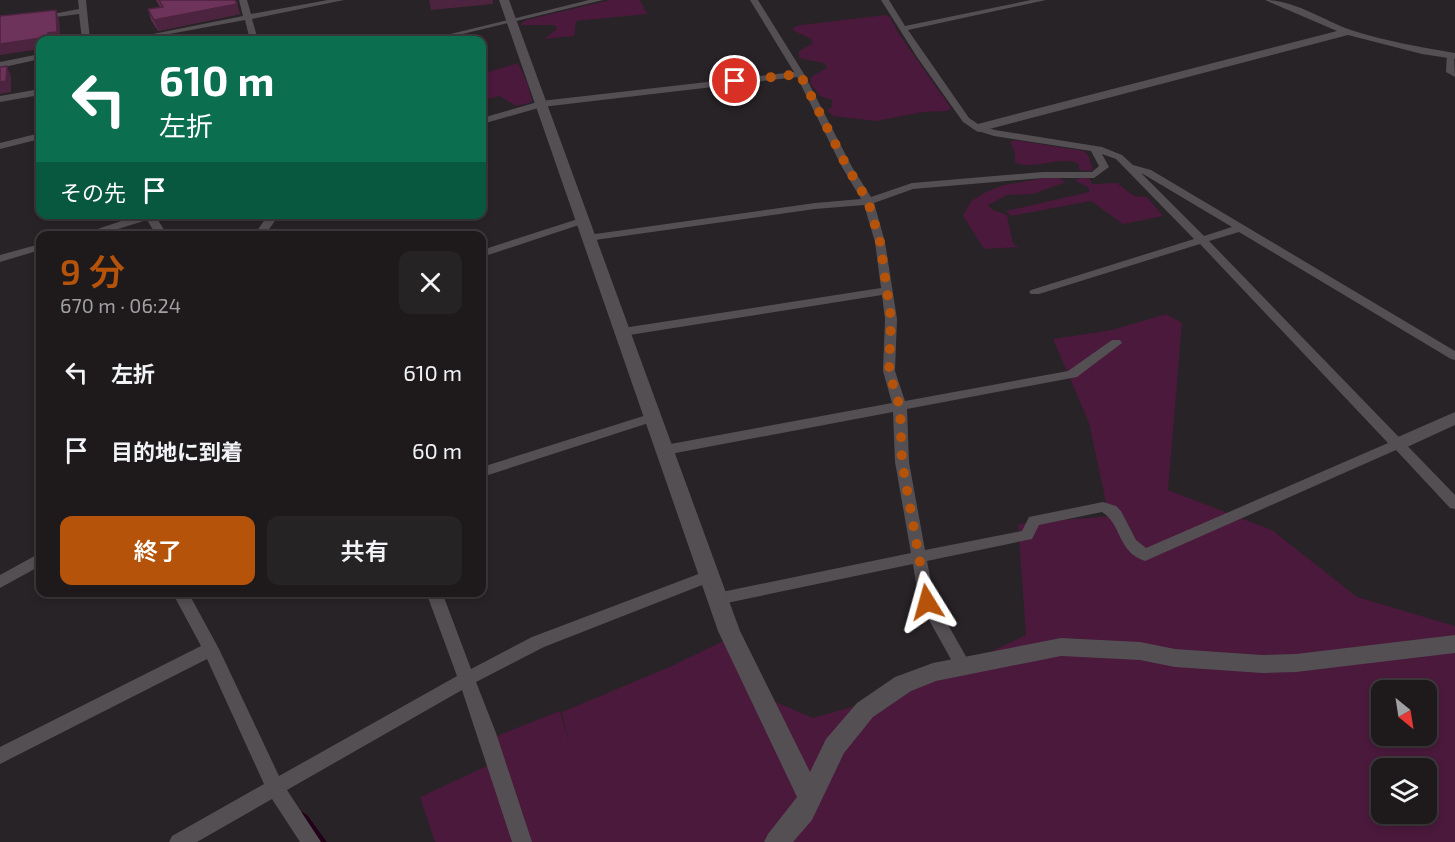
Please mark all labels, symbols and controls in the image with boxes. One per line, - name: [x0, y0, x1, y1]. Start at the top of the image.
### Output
- text: 610 m: [159, 54, 275, 104]
- pin: [709, 55, 760, 106]
- icon: left: [60, 60, 138, 138]
- icon: arrive: [718, 64, 751, 97]
- text: 左折: [159, 109, 213, 141]
- icon: arrive: [138, 174, 171, 207]
- text: その先: [60, 179, 126, 205]
- text: 9 分: [60, 249, 125, 292]
- button: close: [399, 251, 462, 314]
- text: 670 m · 06:24: [60, 293, 181, 317]
- icon: left: [60, 356, 93, 389]
- text: 610 m: [403, 359, 462, 385]
- text: 左折: [111, 360, 155, 386]
- icon: arrive: [60, 434, 93, 467]
- text: 60 m: [412, 437, 462, 463]
- text: 目的地に到着: [111, 438, 243, 464]
- button: 終了: [60, 516, 255, 585]
- button: 共有: [267, 516, 462, 585]
- position arrow: [895, 570, 959, 634]
- north arrow: [1371, 680, 1437, 746]
- map controls: [1371, 680, 1437, 824]
- button: layers: [1371, 758, 1437, 824]

